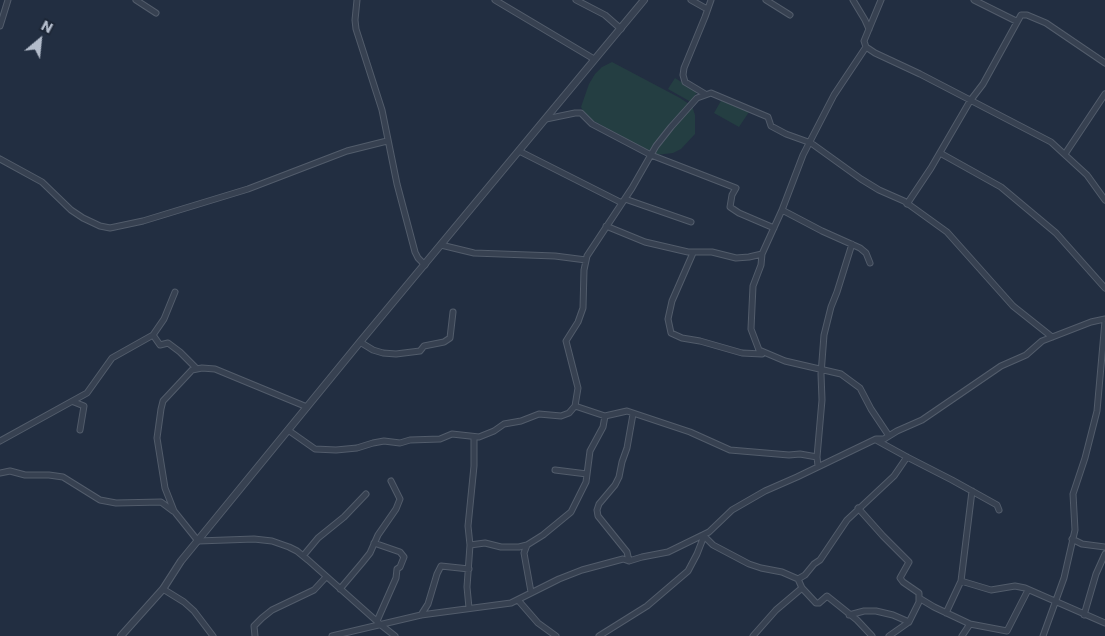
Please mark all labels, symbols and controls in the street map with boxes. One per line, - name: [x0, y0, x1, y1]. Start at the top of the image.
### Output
- north arrow: [15, 15, 65, 65]
- text: N: [38, 15, 56, 38]

